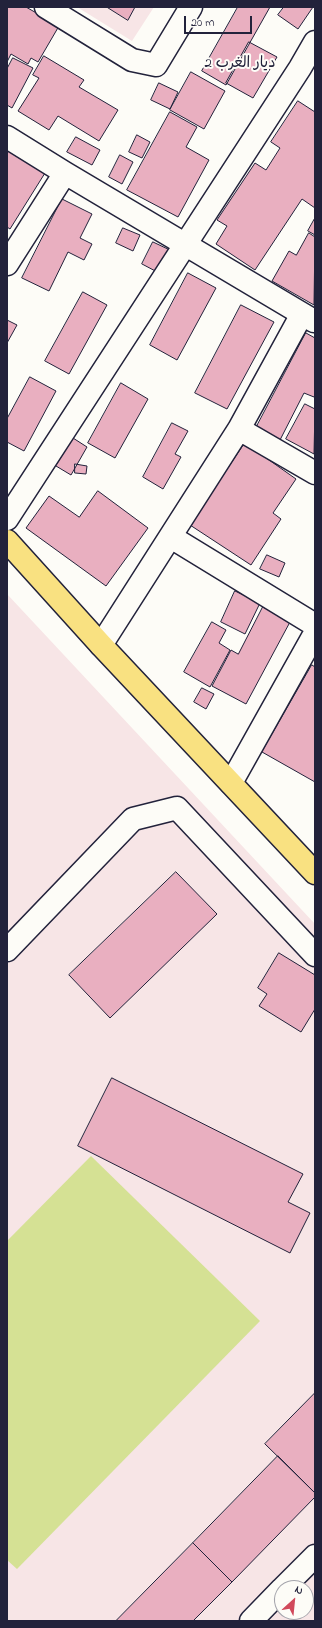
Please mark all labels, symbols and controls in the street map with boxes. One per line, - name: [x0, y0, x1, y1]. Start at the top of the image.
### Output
- scale bar: [186, 8, 254, 34]
- text: 20 m: [191, 14, 214, 32]
- district label: ديار الغرب 2: [205, 56, 275, 74]
- north arrow: [274, 1580, 314, 1620]
- text: N: [292, 1581, 306, 1599]

